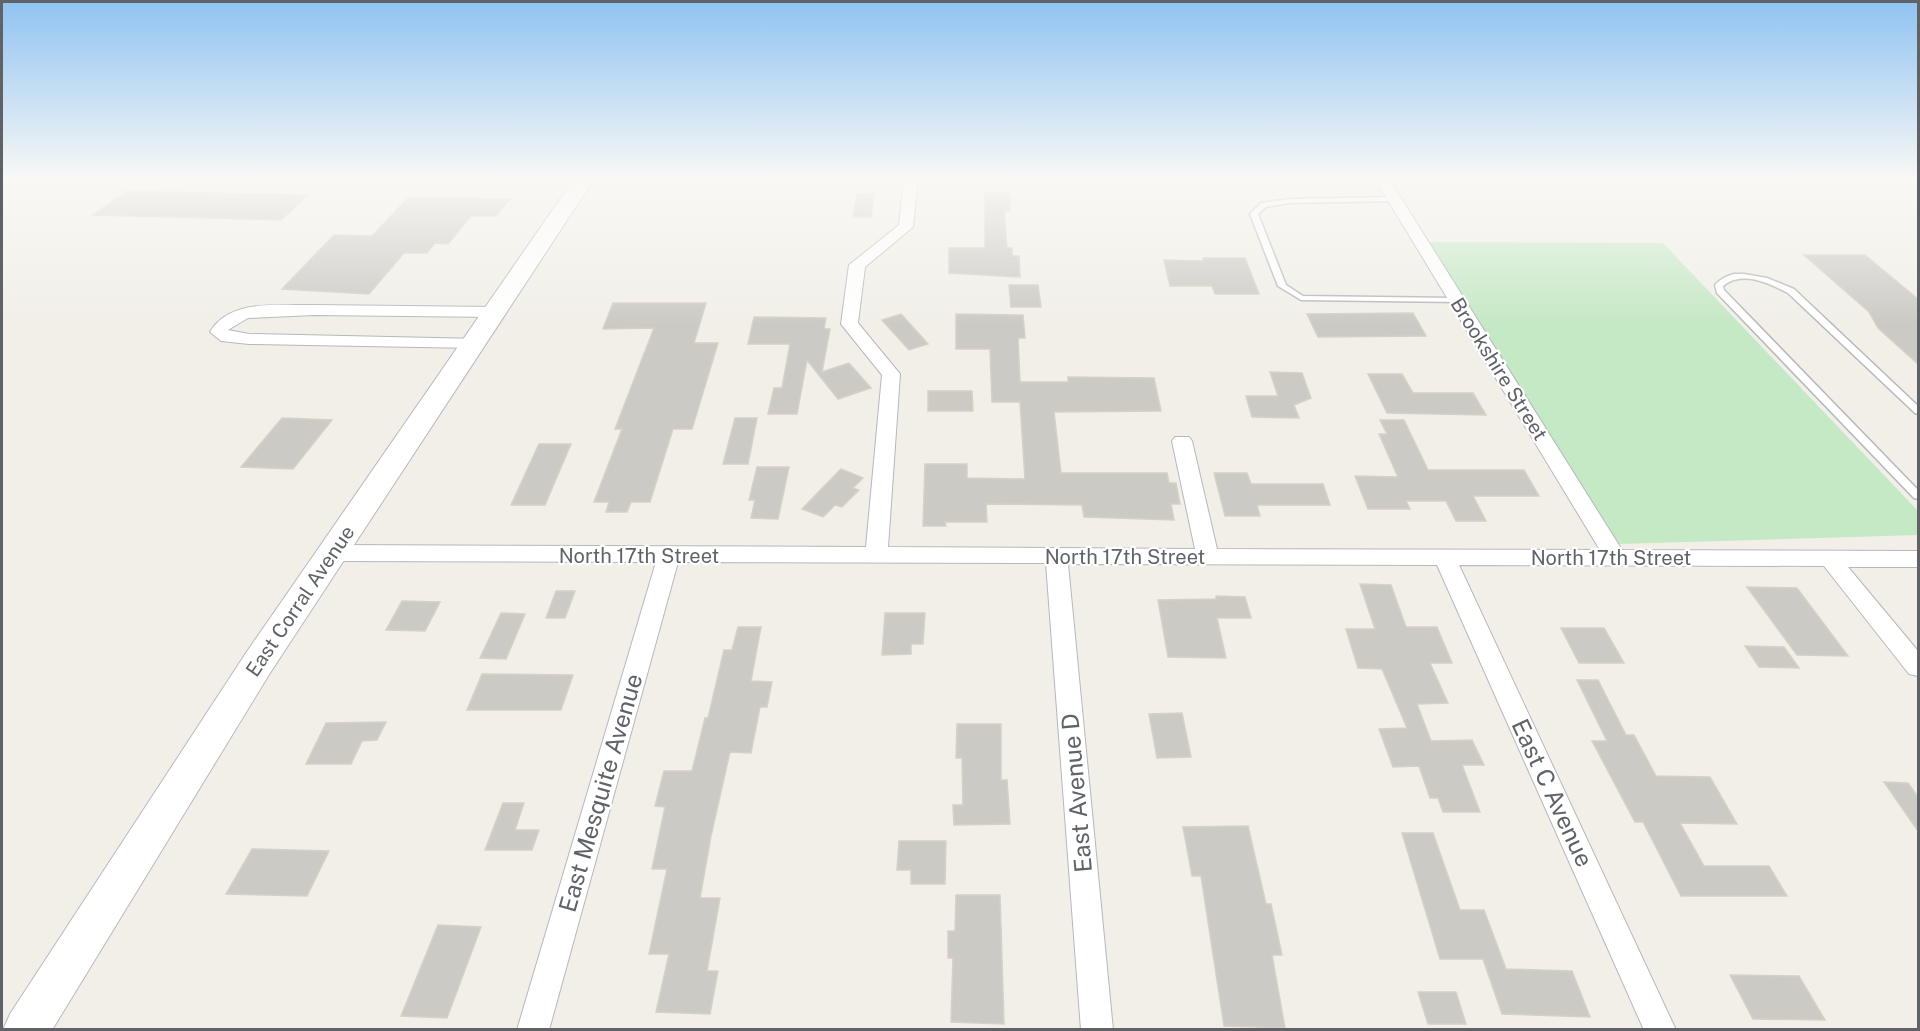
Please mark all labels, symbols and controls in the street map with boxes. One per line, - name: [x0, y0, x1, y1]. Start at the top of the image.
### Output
- street label: Brookshire Street: [1445, 293, 1553, 445]
- street label: East Corral Avenue: [241, 521, 359, 681]
- street label: North 17th Street: [559, 544, 719, 568]
- street label: North 17th Street: [1045, 545, 1205, 569]
- street label: North 17th Street: [1531, 546, 1691, 570]
- street label: East Mesquite Avenue: [553, 670, 647, 915]
- street label: East Avenue D: [1055, 712, 1097, 874]
- street label: East C Avenue: [1506, 714, 1599, 871]

